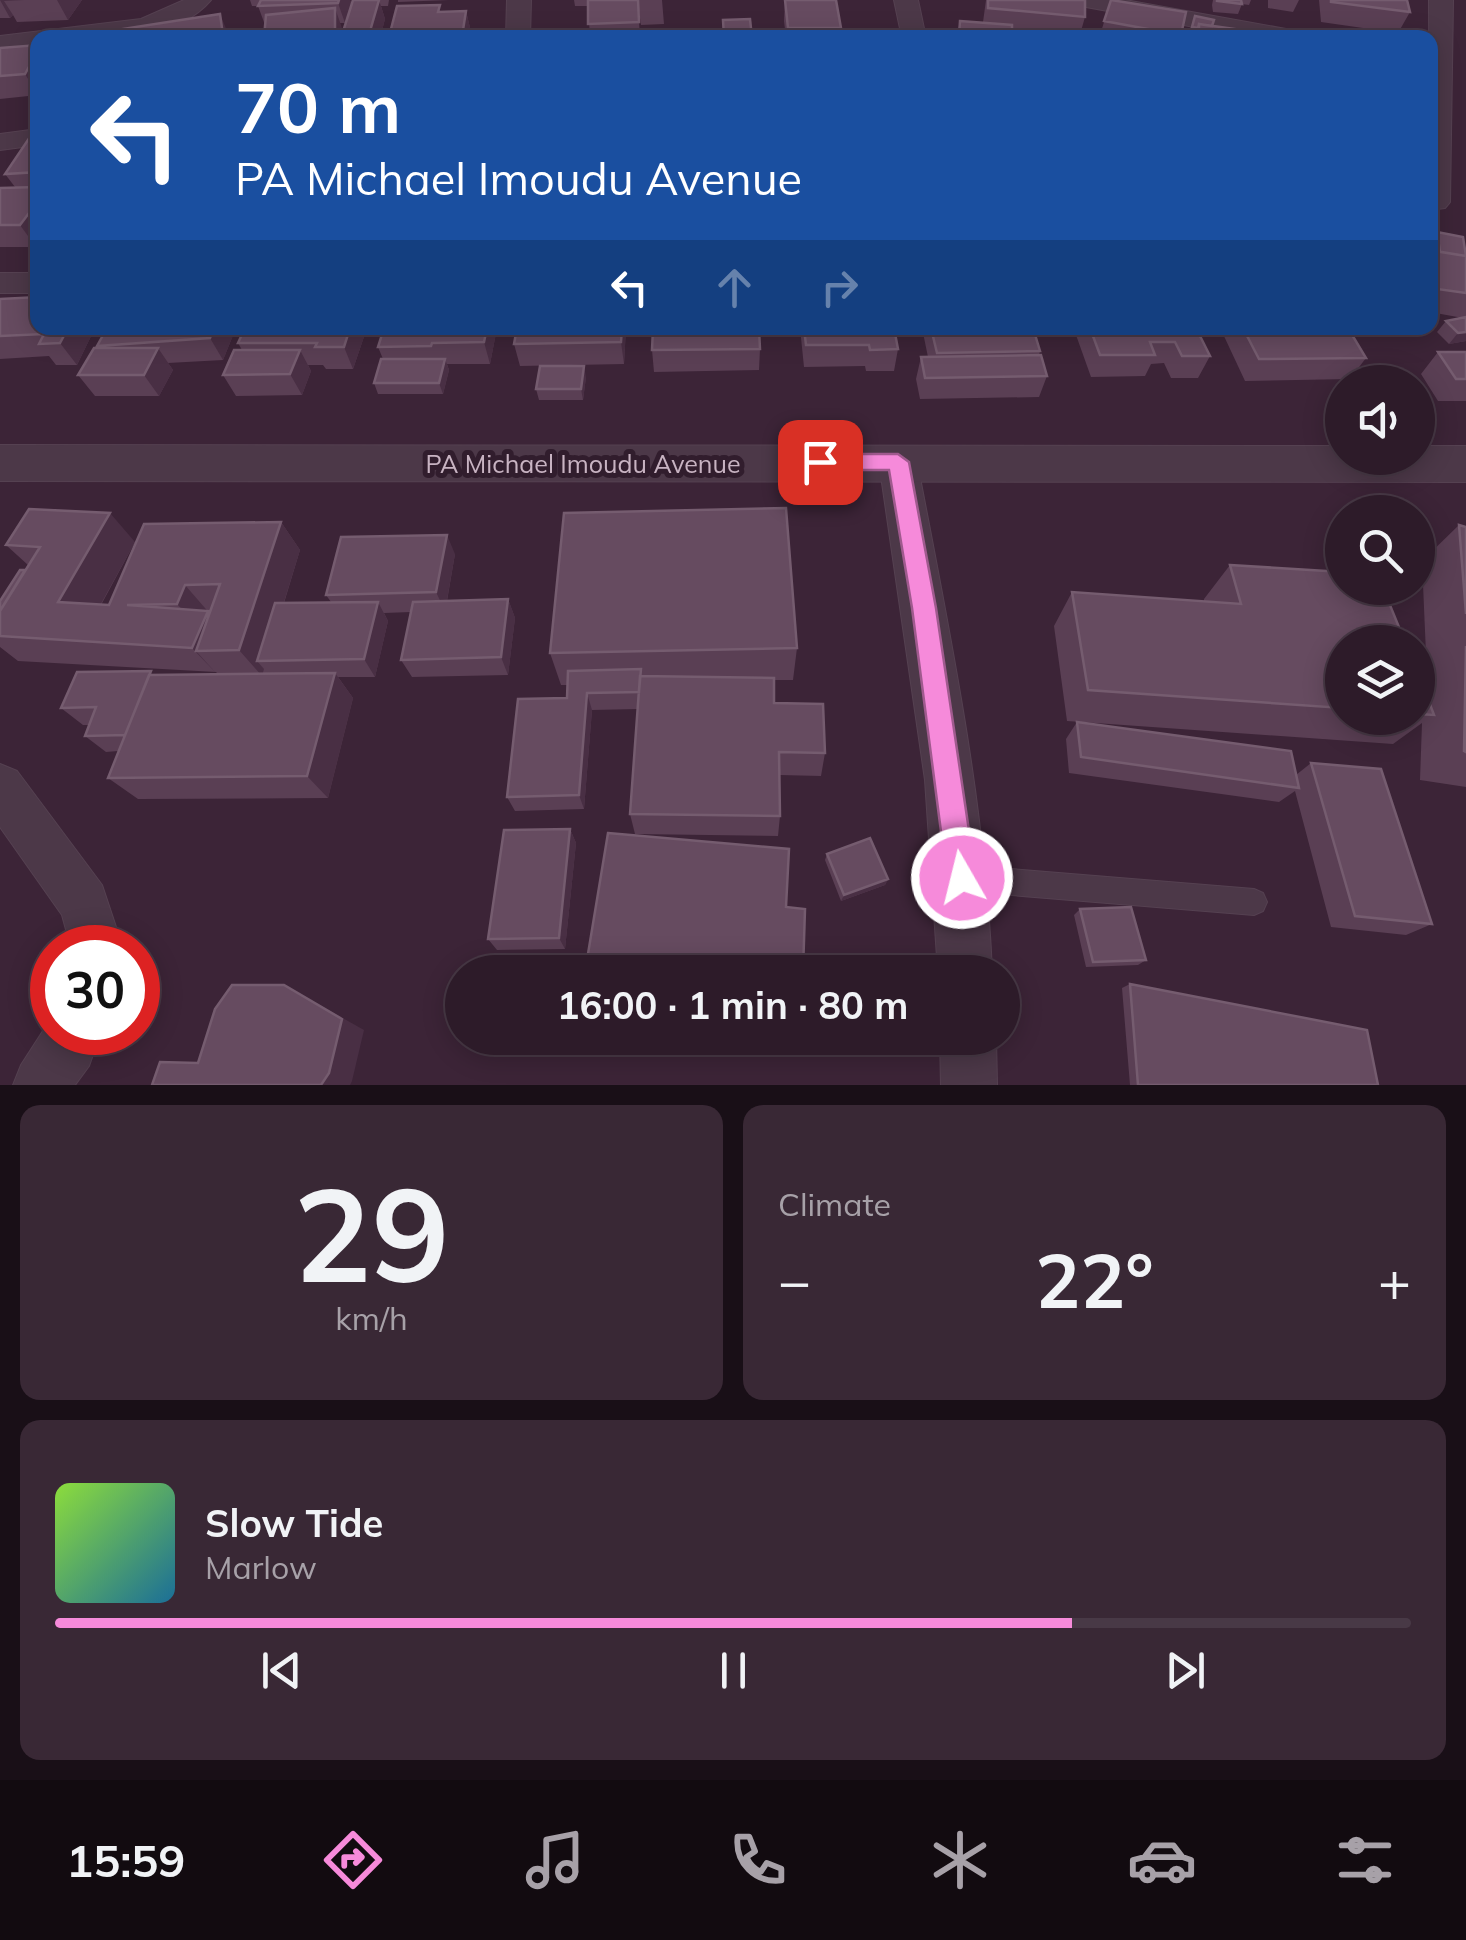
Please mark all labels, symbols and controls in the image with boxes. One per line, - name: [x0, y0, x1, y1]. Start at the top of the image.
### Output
- text: 70 m: [235, 63, 401, 151]
- icon: left: [70, 70, 200, 200]
- text: PA Michael Imoudu Avenue: [235, 150, 802, 206]
- icon: left: [602, 260, 657, 315]
- icon: ahead: [707, 260, 762, 315]
- icon: right: [812, 260, 867, 315]
- map controls: [1325, 365, 1435, 735]
- button: sound: [1325, 365, 1435, 475]
- pin: [778, 420, 863, 505]
- icon: arrive: [793, 435, 848, 490]
- street label: PA Michael Imoudu Avenue: [425, 448, 741, 479]
- button: search: [1325, 495, 1435, 605]
- button: layers: [1325, 625, 1435, 735]
- position arrow: [910, 826, 1014, 930]
- speed limit sign: 30: [30, 925, 160, 1055]
- text: 16:00 · 1 min · 80 m: [557, 981, 908, 1029]
- text: 29: [293, 1151, 450, 1315]
- text: Climate: [778, 1184, 891, 1224]
- text: 22°: [1035, 1233, 1154, 1327]
- text: −: [778, 1246, 811, 1315]
- text: +: [1378, 1246, 1411, 1315]
- text: km/h: [335, 1298, 408, 1338]
- text: Slow Tide: [205, 1499, 383, 1547]
- text: Marlow: [205, 1547, 317, 1587]
- icon: previous: [254, 1643, 309, 1698]
- icon: pause: [706, 1643, 761, 1698]
- icon: next: [1158, 1643, 1213, 1698]
- icon: directions: [318, 1825, 388, 1895]
- icon: music: [520, 1825, 590, 1895]
- icon: phone: [723, 1825, 793, 1895]
- icon: climate: [925, 1825, 995, 1895]
- icon: car: [1127, 1825, 1197, 1895]
- icon: filters: [1330, 1825, 1400, 1895]
- text: 15:59: [66, 1832, 185, 1888]

